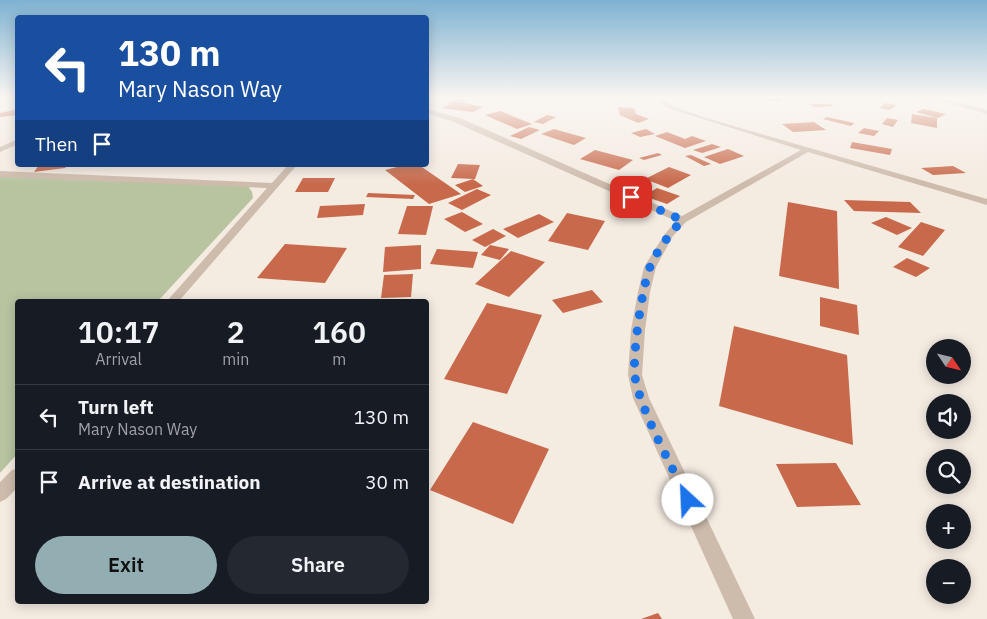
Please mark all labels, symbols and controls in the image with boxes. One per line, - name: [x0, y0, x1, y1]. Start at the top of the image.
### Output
- text: 130 m: [118, 30, 221, 76]
- icon: left: [35, 35, 100, 100]
- text: Mary Nason Way: [118, 74, 282, 103]
- icon: arrive: [88, 130, 116, 158]
- text: Then: [35, 132, 78, 156]
- pin: [610, 176, 652, 218]
- icon: arrive: [617, 183, 645, 211]
- text: 10:17: [78, 312, 159, 351]
- text: 2: [227, 312, 245, 351]
- text: 160: [312, 312, 366, 351]
- north arrow: [926, 339, 971, 384]
- map controls: [926, 339, 971, 604]
- text: Arrival: [95, 349, 142, 369]
- text: min: [222, 349, 249, 369]
- text: m: [332, 349, 346, 369]
- button: sound: [926, 394, 971, 439]
- text: Turn left: [78, 395, 154, 419]
- icon: left: [35, 403, 63, 431]
- text: 130 m: [354, 405, 409, 429]
- text: Mary Nason Way: [78, 419, 197, 439]
- button: search: [926, 449, 971, 494]
- icon: arrive: [35, 468, 63, 496]
- text: Arrive at destination: [78, 470, 261, 494]
- text: 30 m: [365, 470, 409, 494]
- position arrow: [661, 473, 713, 525]
- button: +: [926, 504, 971, 549]
- button: Exit: [35, 536, 217, 594]
- button: Share: [227, 536, 409, 594]
- button: −: [926, 559, 971, 604]

